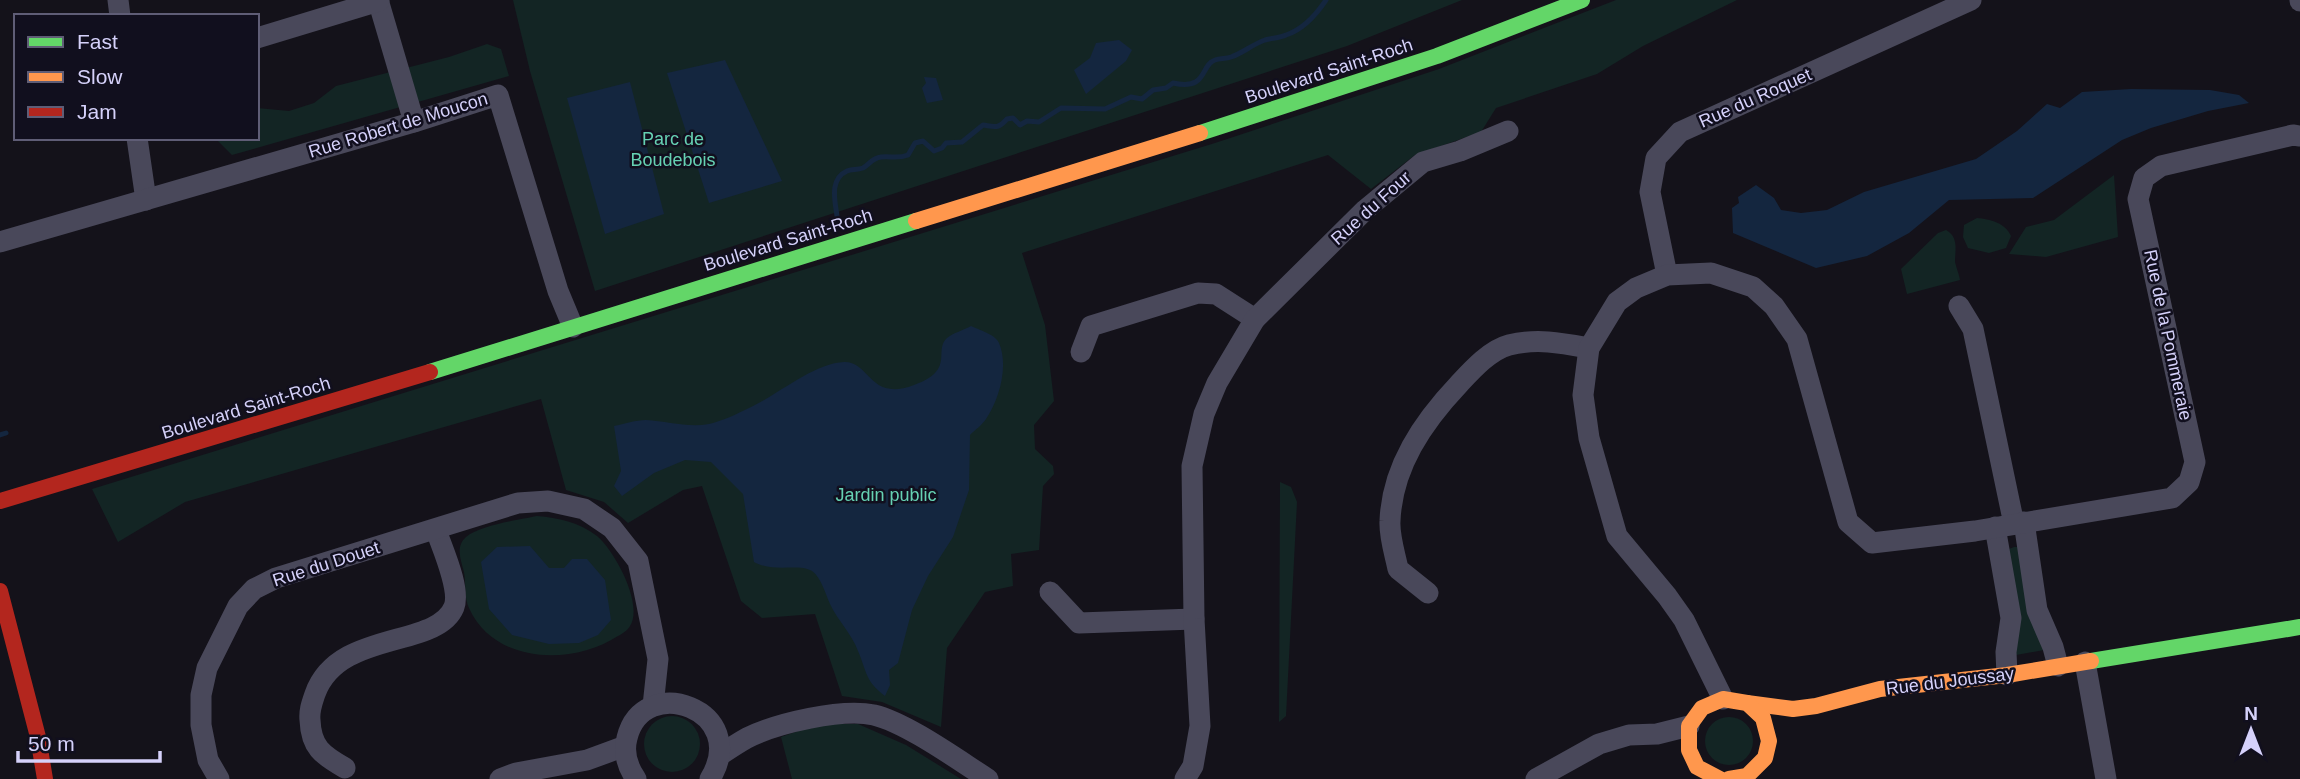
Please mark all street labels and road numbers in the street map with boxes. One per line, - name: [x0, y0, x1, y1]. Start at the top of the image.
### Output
- street label: Boulevard Saint-Roch: [1243, 34, 1415, 108]
- street label: Rue du Roquet: [1696, 64, 1814, 132]
- street label: Rue Robert de Moucon: [306, 88, 490, 162]
- street label: Rue du Four: [1327, 167, 1415, 249]
- street label: Boulevard Saint-Roch: [701, 205, 875, 275]
- street label: Rue de la Pommeraie: [2140, 248, 2196, 422]
- street label: Boulevard Saint-Roch: [159, 373, 333, 443]
- street label: Rue du Douet: [270, 537, 382, 591]
- street label: Rue du Joussay: [1885, 663, 2015, 699]

